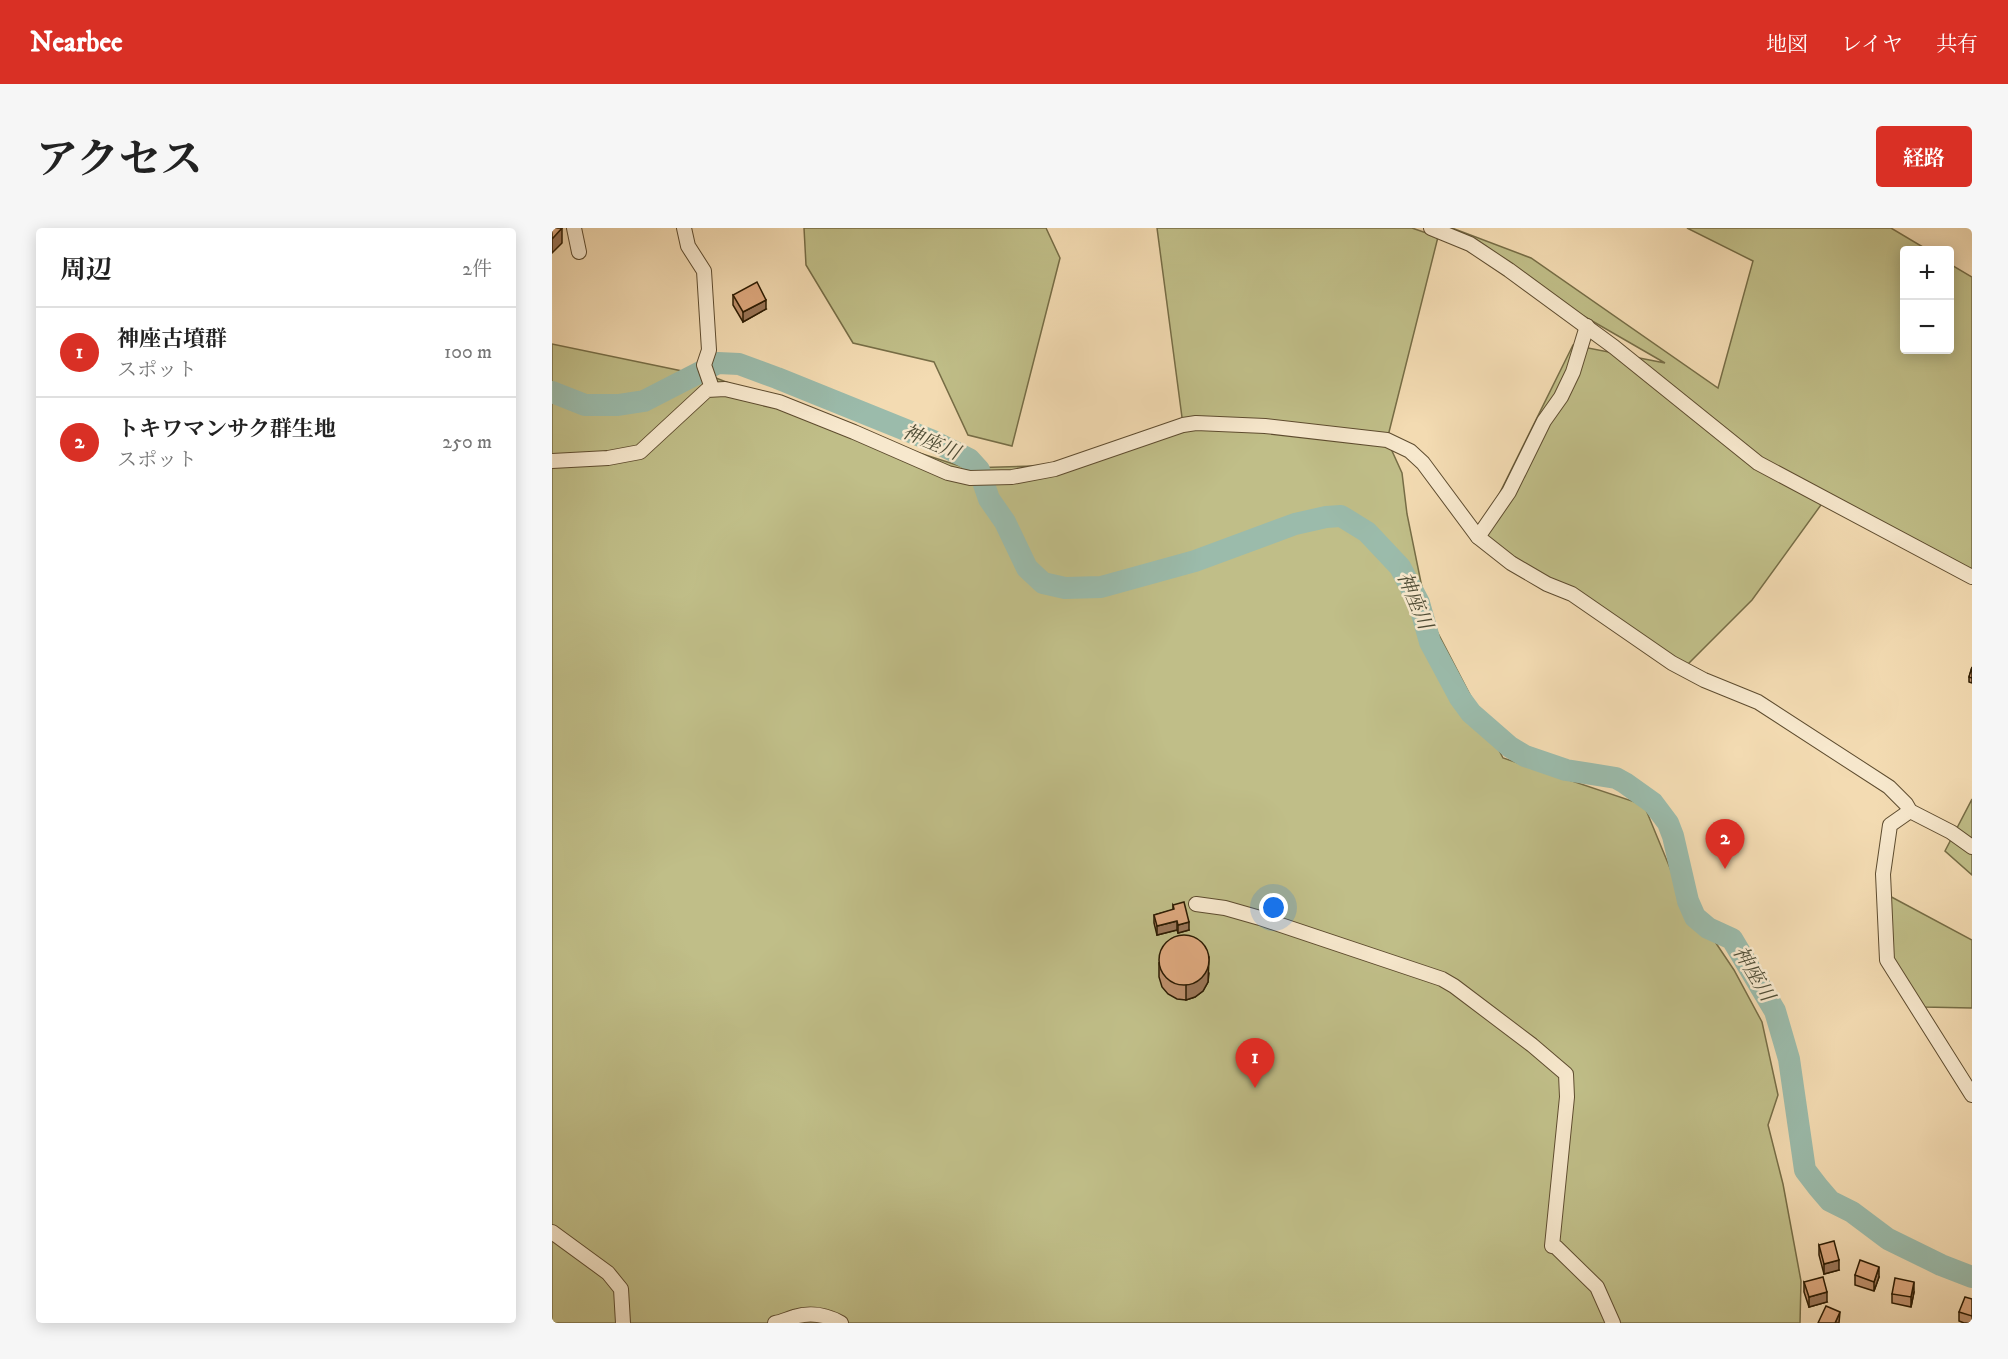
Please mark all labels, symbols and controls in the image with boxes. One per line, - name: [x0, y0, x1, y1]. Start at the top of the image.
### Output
- text: Nearbee: [30, 25, 123, 60]
- text: 地図: [1766, 32, 1808, 58]
- text: レイヤ: [1841, 32, 1903, 58]
- text: 共有: [1936, 32, 1978, 58]
- button: 経路: [1876, 126, 1972, 187]
- text: アクセス: [36, 135, 203, 187]
- map controls: [1900, 246, 1954, 354]
- button: +: [1900, 246, 1954, 300]
- text: 周辺: [60, 254, 112, 287]
- text: 2件: [462, 257, 492, 282]
- button: −: [1900, 300, 1954, 354]
- text: 神座古墳群: [117, 326, 227, 353]
- text: 1: [76, 340, 83, 365]
- text: 100 m: [444, 340, 492, 365]
- text: スポット: [117, 358, 197, 383]
- text: トキワマンサク群生地: [117, 416, 336, 443]
- water label: 神座川: [899, 420, 965, 467]
- text: 2: [75, 430, 84, 455]
- text: 250 m: [442, 430, 492, 455]
- text: スポット: [117, 448, 197, 473]
- water label: 神座川: [1391, 569, 1438, 635]
- pin: 2: [1706, 820, 1744, 869]
- your location: [1259, 893, 1288, 922]
- water label: 神座川: [1727, 942, 1780, 1008]
- pin: 1: [1236, 1038, 1274, 1088]

